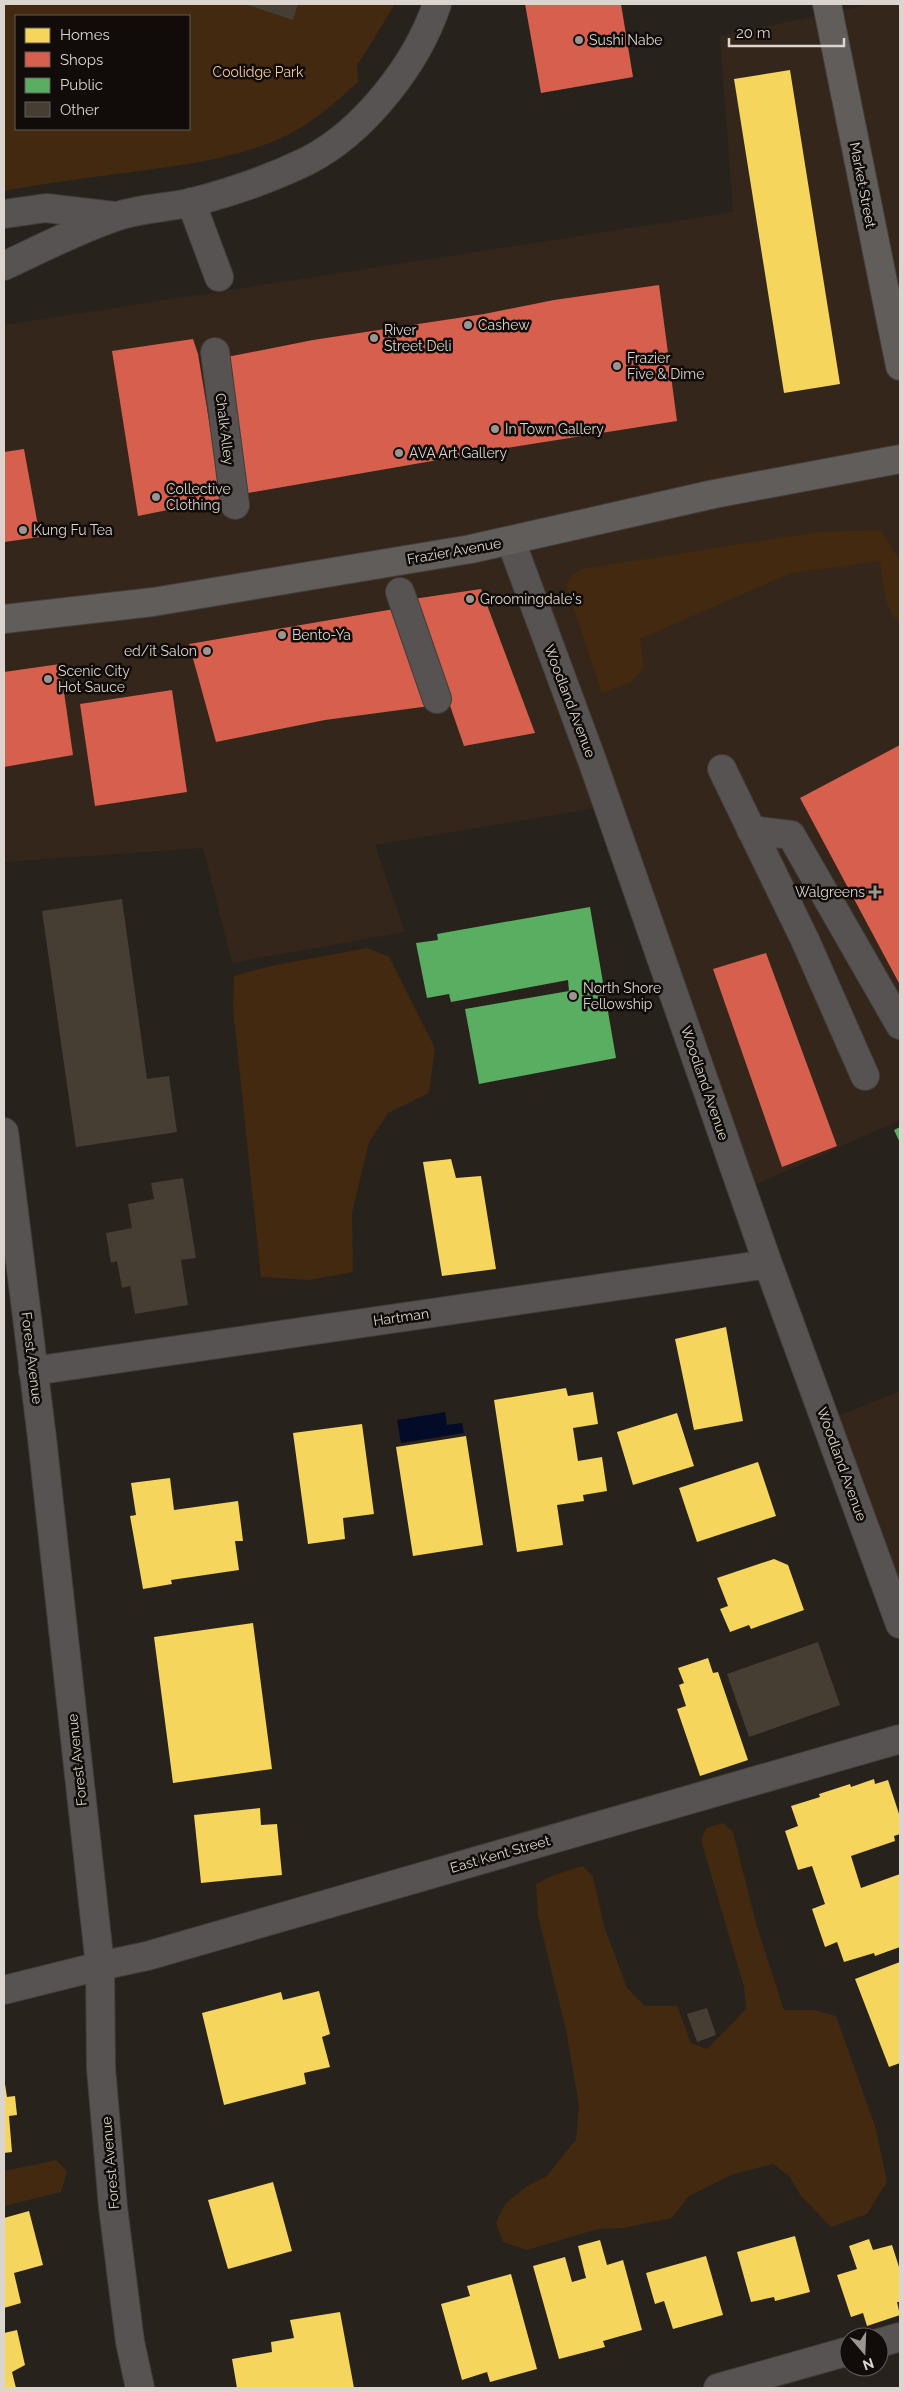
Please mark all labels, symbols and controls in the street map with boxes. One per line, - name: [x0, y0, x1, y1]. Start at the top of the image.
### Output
- legend: [15, 15, 190, 130]
- scale bar: [729, 15, 844, 47]
- text: 20 m: [736, 24, 771, 42]
- text: Homes: [60, 26, 110, 44]
- place label: Sushi Nabe: [589, 32, 663, 48]
- marker: Sushi Nabe: [573, 34, 585, 46]
- text: Shops: [60, 51, 103, 69]
- park label: Coolidge Park: [213, 64, 304, 80]
- text: Public: [60, 76, 103, 94]
- text: Other: [60, 101, 100, 119]
- street label: Market Street: [847, 141, 879, 230]
- place label: Cashew: [478, 317, 530, 333]
- marker: Cashew: [462, 319, 474, 331]
- place label: River Street Deli: [384, 322, 451, 354]
- marker: River Street Deli: [368, 332, 380, 344]
- place label: Frazier Five & Dime: [627, 350, 704, 382]
- marker: Frazier Five & Dime: [611, 360, 623, 372]
- street label: Chalk Alley: [213, 392, 237, 466]
- place label: In Town Gallery: [505, 421, 604, 437]
- marker: In Town Gallery: [489, 423, 501, 435]
- place label: AVA Art Gallery: [409, 445, 508, 461]
- marker: AVA Art Gallery: [393, 447, 405, 459]
- place label: Collective Clothing: [166, 481, 231, 513]
- marker: Collective Clothing: [150, 491, 162, 503]
- place label: Kung Fu Tea: [33, 522, 113, 538]
- marker: Kung Fu Tea: [17, 524, 29, 536]
- street label: Frazier Avenue: [406, 535, 502, 567]
- place label: Groomingdale's: [480, 591, 582, 607]
- marker: Groomingdale's: [464, 593, 476, 605]
- place label: Bento-Ya: [292, 627, 351, 643]
- marker: Bento-Ya: [276, 629, 288, 641]
- street label: Woodland Avenue: [541, 642, 599, 760]
- place label: ed/it Salon: [124, 643, 197, 659]
- marker: ed/it Salon: [201, 645, 213, 657]
- place label: Scenic City Hot Sauce: [58, 663, 130, 695]
- marker: Scenic City Hot Sauce: [42, 673, 54, 685]
- place label: Walgreens: [795, 884, 865, 900]
- marker: Walgreens: [869, 886, 881, 898]
- place label: North Shore Fellowship: [583, 980, 661, 1012]
- marker: North Shore Fellowship: [567, 990, 579, 1002]
- street label: Woodland Avenue: [678, 1024, 732, 1142]
- street label: Hartman: [372, 1305, 430, 1329]
- street label: Forest Avenue: [18, 1311, 46, 1405]
- street label: Woodland Avenue: [814, 1405, 870, 1523]
- street label: Forest Avenue: [64, 1713, 90, 1807]
- street label: East Kent Street: [448, 1832, 552, 1876]
- street label: Forest Avenue: [98, 2116, 122, 2210]
- north arrow: [839, 2327, 889, 2377]
- text: N: [861, 2355, 876, 2374]

